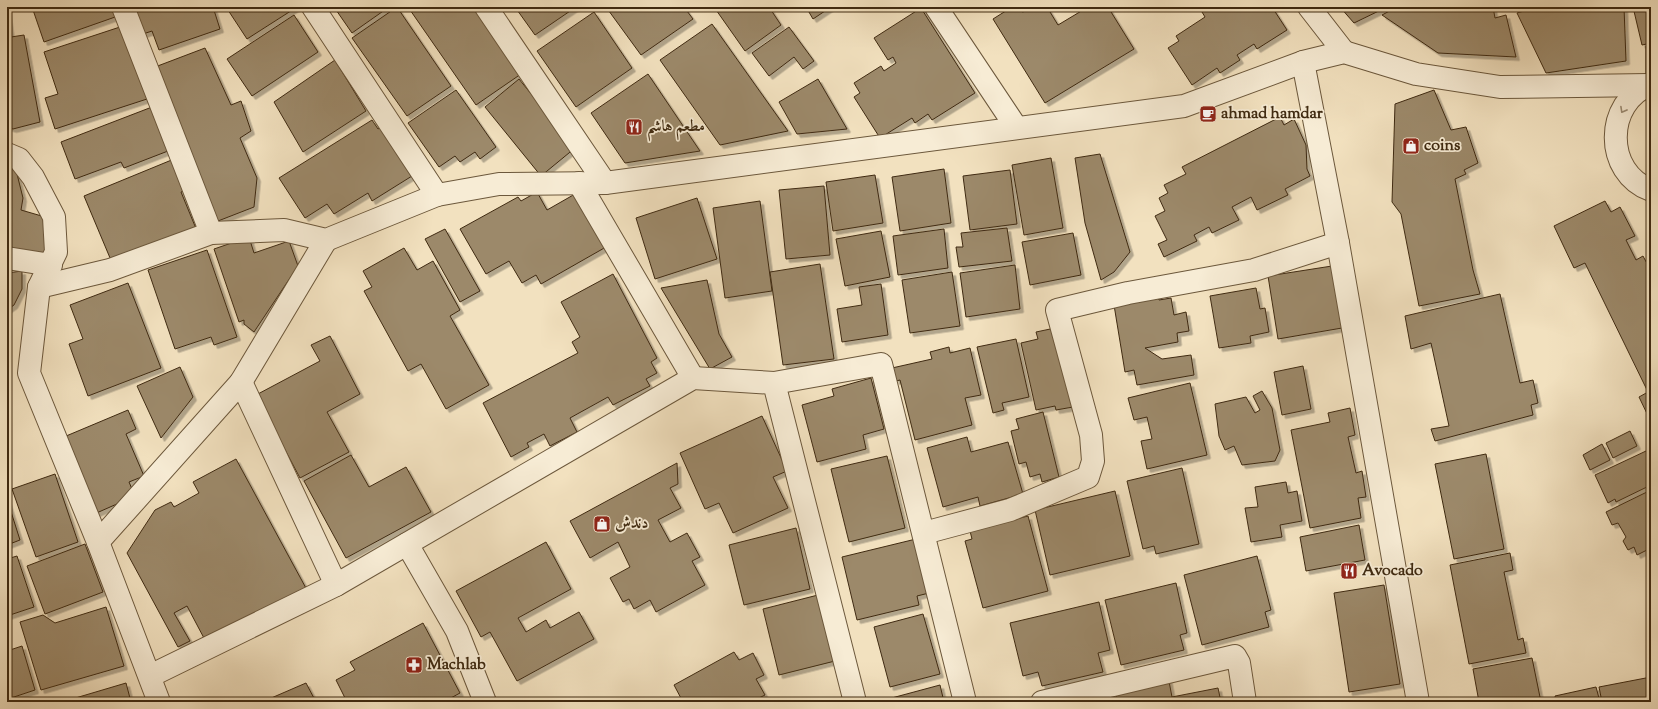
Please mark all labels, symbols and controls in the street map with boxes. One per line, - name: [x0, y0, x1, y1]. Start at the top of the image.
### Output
- place label: ahmad hamdar: [1221, 103, 1324, 126]
- cafe icon: ahmad hamdar: [1198, 104, 1218, 124]
- one-way arrow: [1620, 106, 1628, 113]
- place label: مطعم هاشم: [647, 116, 705, 142]
- restaurant icon: مطعم هاشم: [624, 117, 644, 137]
- place label: coins: [1424, 135, 1460, 158]
- shop icon: coins: [1401, 136, 1421, 156]
- place label: دندش: [615, 513, 649, 536]
- shop icon: دندش: [592, 514, 612, 534]
- place label: Avocado: [1362, 560, 1423, 583]
- restaurant icon: Avocado: [1339, 561, 1359, 581]
- place label: Machlab: [427, 654, 486, 677]
- pharmacy icon: Machlab: [404, 655, 424, 675]

